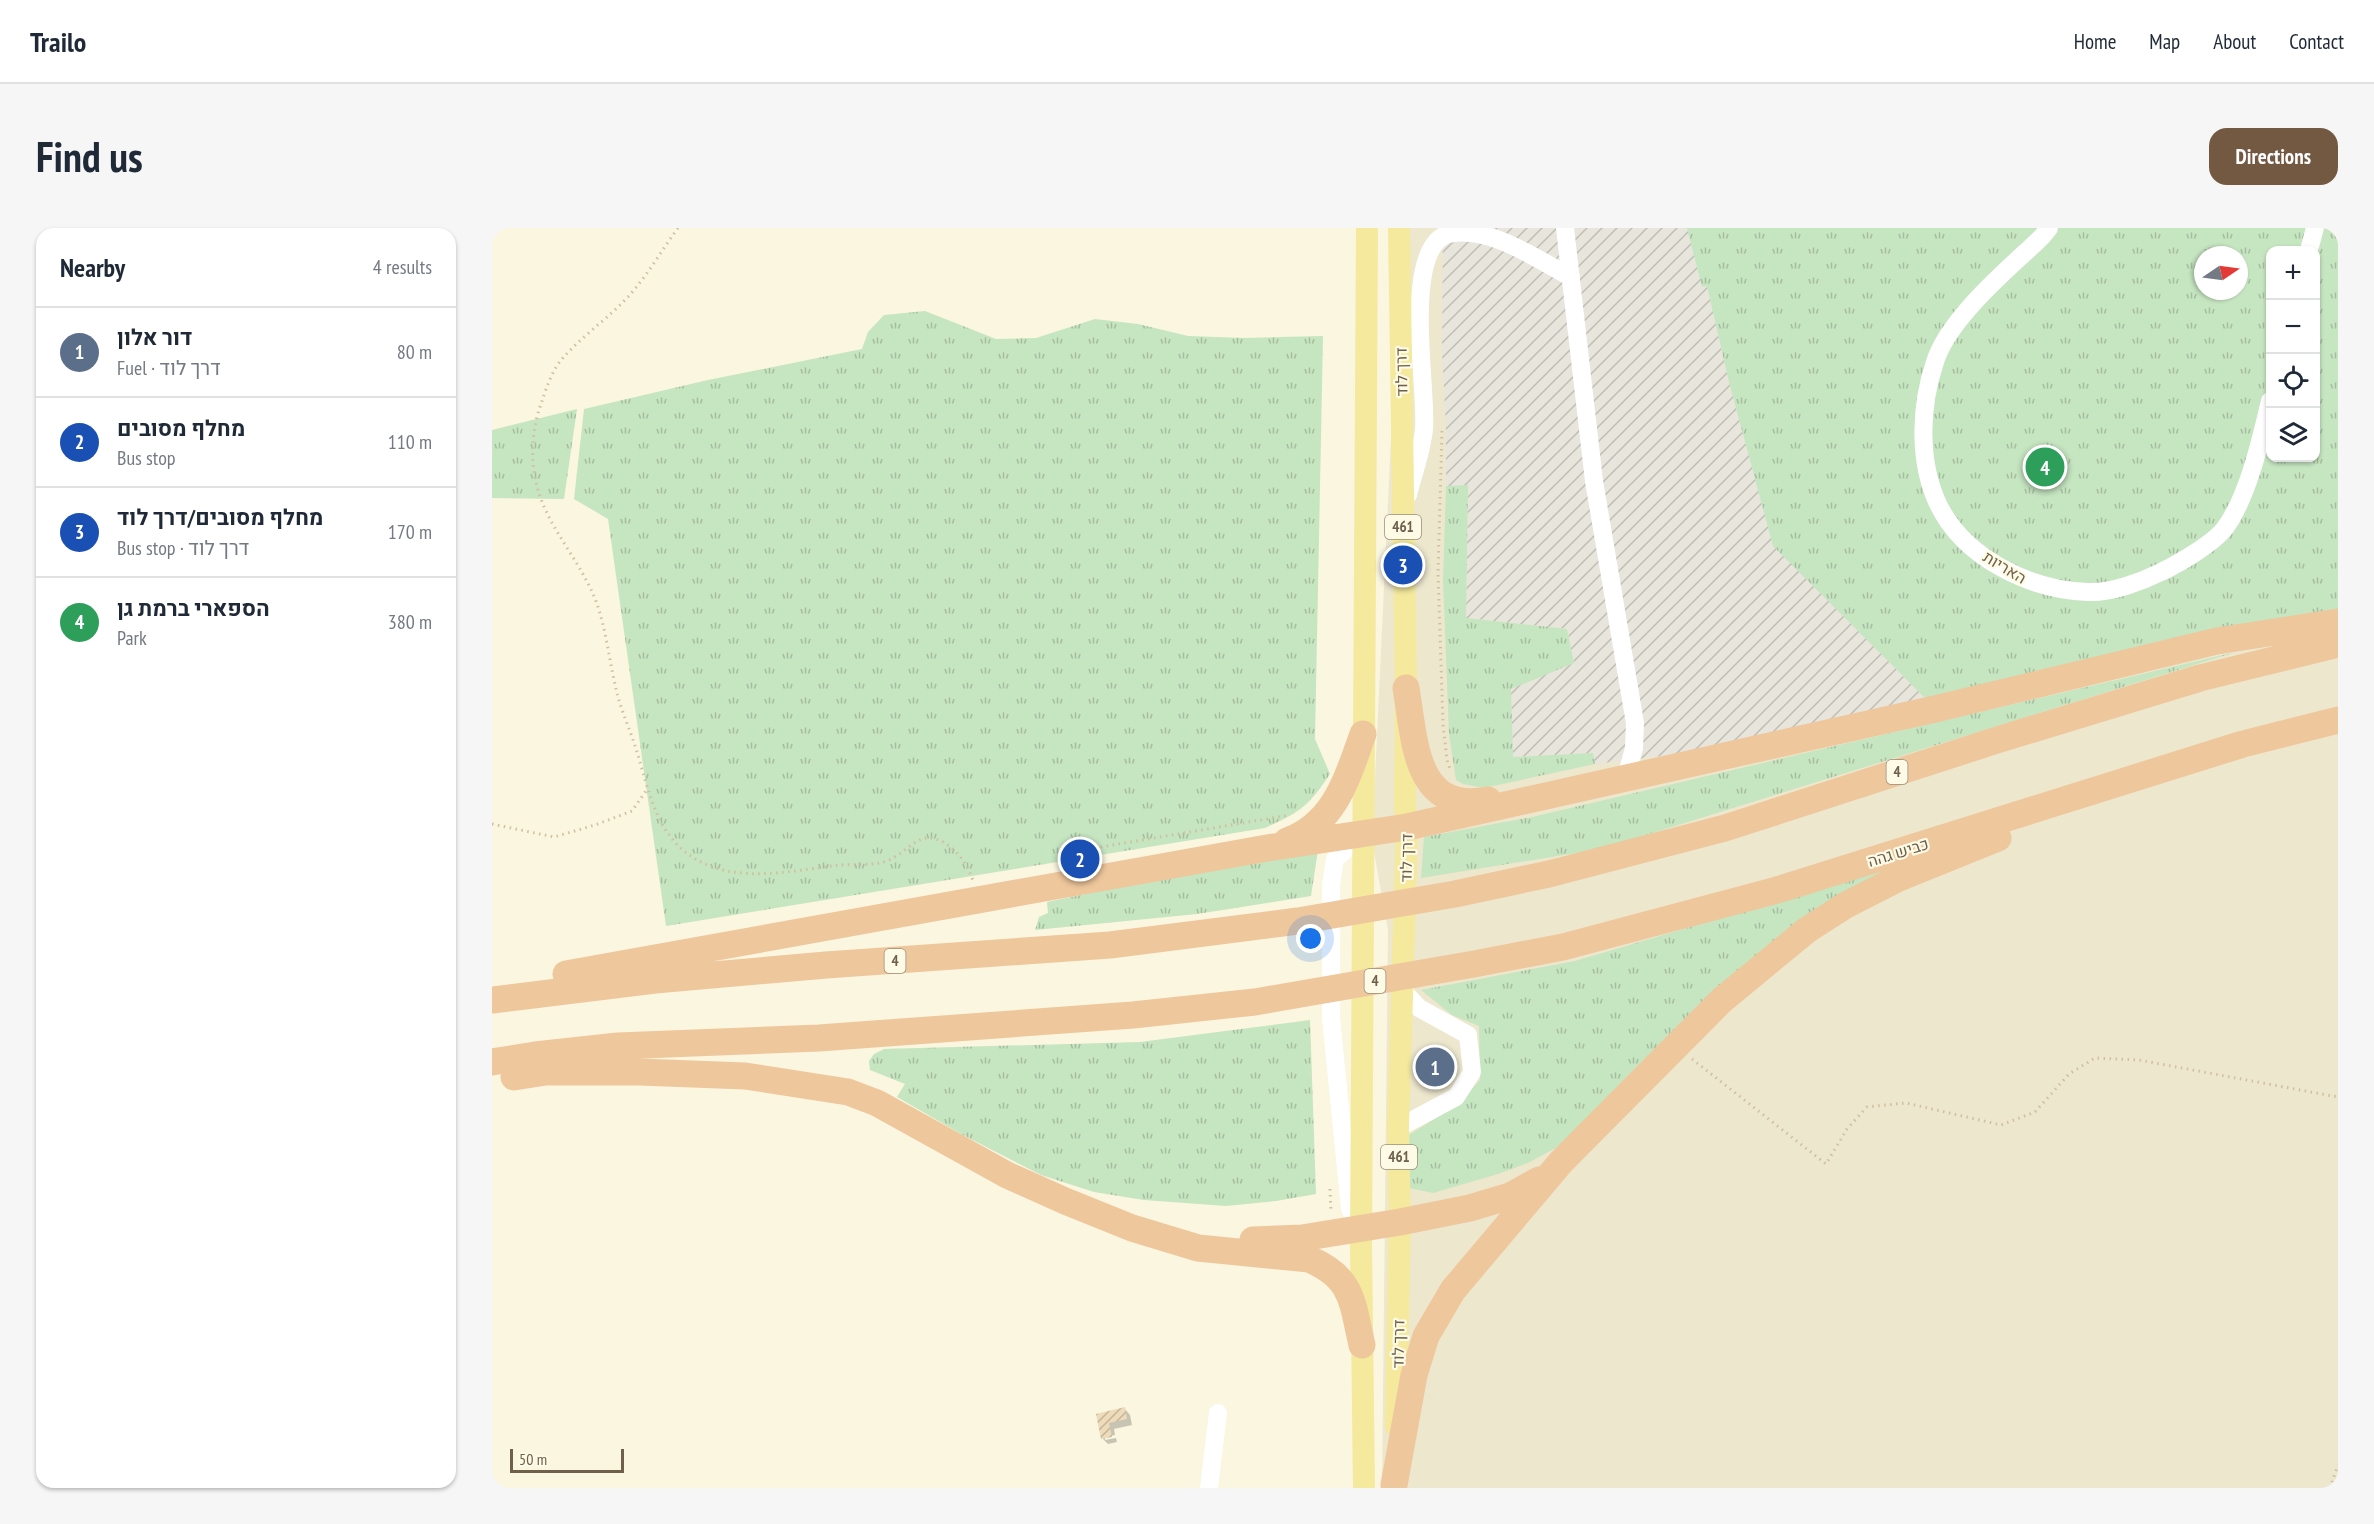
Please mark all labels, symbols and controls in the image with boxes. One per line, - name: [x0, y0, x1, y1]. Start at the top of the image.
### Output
- text: Trailo: [30, 23, 86, 60]
- text: Home: [2074, 28, 2116, 55]
- text: Map: [2149, 28, 2180, 55]
- text: About: [2213, 28, 2256, 55]
- text: Contact: [2289, 28, 2344, 55]
- button: Directions: [2209, 128, 2338, 185]
- text: Find us: [36, 129, 143, 184]
- north arrow: [2194, 246, 2248, 300]
- map controls: [2266, 246, 2320, 462]
- button: +: [2266, 246, 2320, 300]
- text: Nearby: [60, 251, 125, 284]
- text: 4 results: [373, 254, 432, 280]
- button: −: [2266, 300, 2320, 354]
- text: דור אלון: [117, 323, 192, 351]
- text: 1: [75, 339, 84, 365]
- text: 80 m: [397, 339, 432, 365]
- street label: דרך לוד: [1391, 347, 1411, 397]
- button: locate: [2266, 354, 2320, 408]
- text: Fuel · דרך לוד: [117, 355, 221, 381]
- button: layers: [2266, 408, 2320, 462]
- text: מחלף מסובים: [117, 414, 245, 442]
- text: 2: [75, 429, 84, 455]
- text: 110 m: [388, 429, 432, 455]
- pin: 4: [2026, 444, 2064, 490]
- text: Bus stop: [117, 445, 176, 471]
- text: מחלף מסובים/דרך לוד: [117, 503, 323, 531]
- road number: 461: [1385, 515, 1421, 539]
- text: 3: [75, 519, 84, 545]
- text: 170 m: [388, 519, 432, 545]
- text: Bus stop · דרך לוד: [117, 535, 249, 561]
- pin: 3: [1384, 542, 1422, 588]
- street label: האריות: [1980, 546, 2030, 588]
- text: הספארי ברמת גן: [117, 594, 270, 622]
- text: 4: [75, 609, 84, 635]
- text: 380 m: [388, 609, 432, 635]
- text: Park: [117, 625, 147, 651]
- road number: 4: [1886, 760, 1908, 784]
- street label: דרך לוד: [1396, 833, 1416, 883]
- street label: כביש גהה: [1865, 833, 1931, 871]
- pin: 2: [1060, 836, 1100, 882]
- your location: [1296, 924, 1325, 953]
- road number: 4: [884, 949, 906, 973]
- road number: 4: [1364, 969, 1386, 993]
- pin: 1: [1416, 1044, 1454, 1090]
- road number: 461: [1381, 1145, 1417, 1169]
- street label: דרך לוד: [1388, 1319, 1408, 1369]
- scale bar: [510, 1446, 624, 1474]
- text: 50 m: [519, 1449, 547, 1469]

